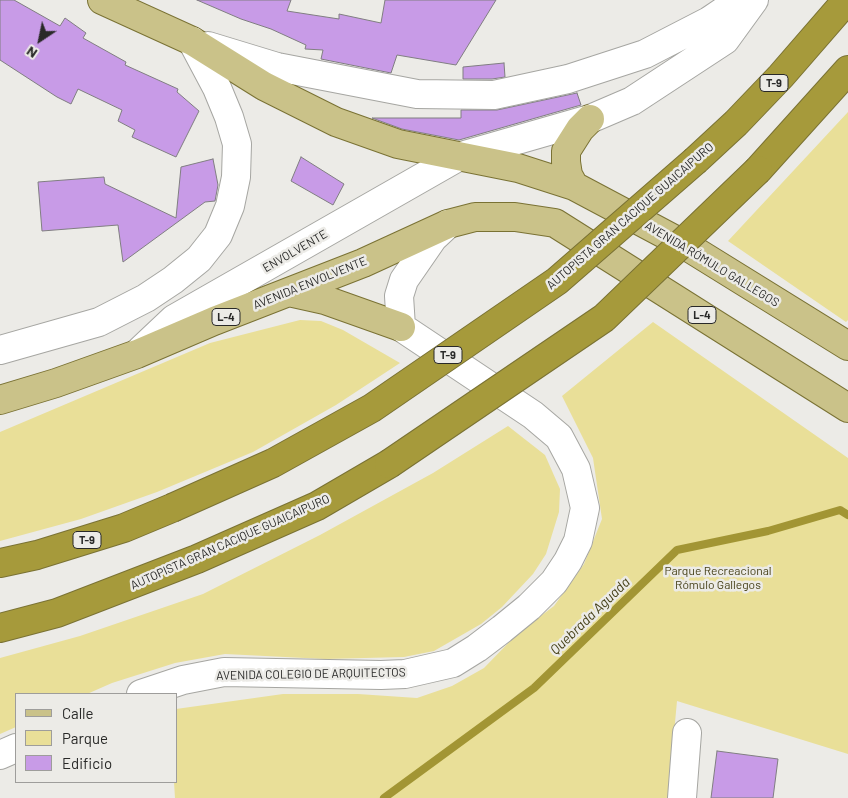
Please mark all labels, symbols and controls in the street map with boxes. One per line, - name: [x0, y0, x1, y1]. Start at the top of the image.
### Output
- north arrow: [15, 15, 65, 65]
- text: N: [23, 43, 40, 63]
- road number: T-9: [760, 75, 788, 92]
- street label: AUTOPISTA GRAN CACIQUE GUAICAIPURO: [544, 140, 716, 292]
- street label: AVENIDA RÓMULO GALLEGOS: [642, 218, 782, 310]
- street label: ENVOLVENTE: [260, 227, 330, 275]
- street label: AVENIDA ENVOLVENTE: [251, 254, 369, 312]
- road number: L-4: [688, 306, 716, 324]
- road number: L-4: [212, 308, 240, 326]
- road number: T-9: [434, 346, 462, 364]
- street label: AUTOPISTA GRAN CACIQUE GUAICAIPURO: [128, 491, 332, 593]
- road number: T-9: [73, 532, 101, 548]
- park label: Parque Recreacional Rómulo Gallegos: [664, 564, 772, 592]
- water label: Quebrada Aguada: [547, 574, 633, 658]
- street label: AVENIDA COLEGIO DE ARQUITECTOS: [216, 665, 406, 683]
- legend: [15, 693, 178, 783]
- text: Calle: [62, 704, 94, 722]
- text: Parque: [62, 729, 108, 747]
- text: Edificio: [62, 754, 112, 772]

